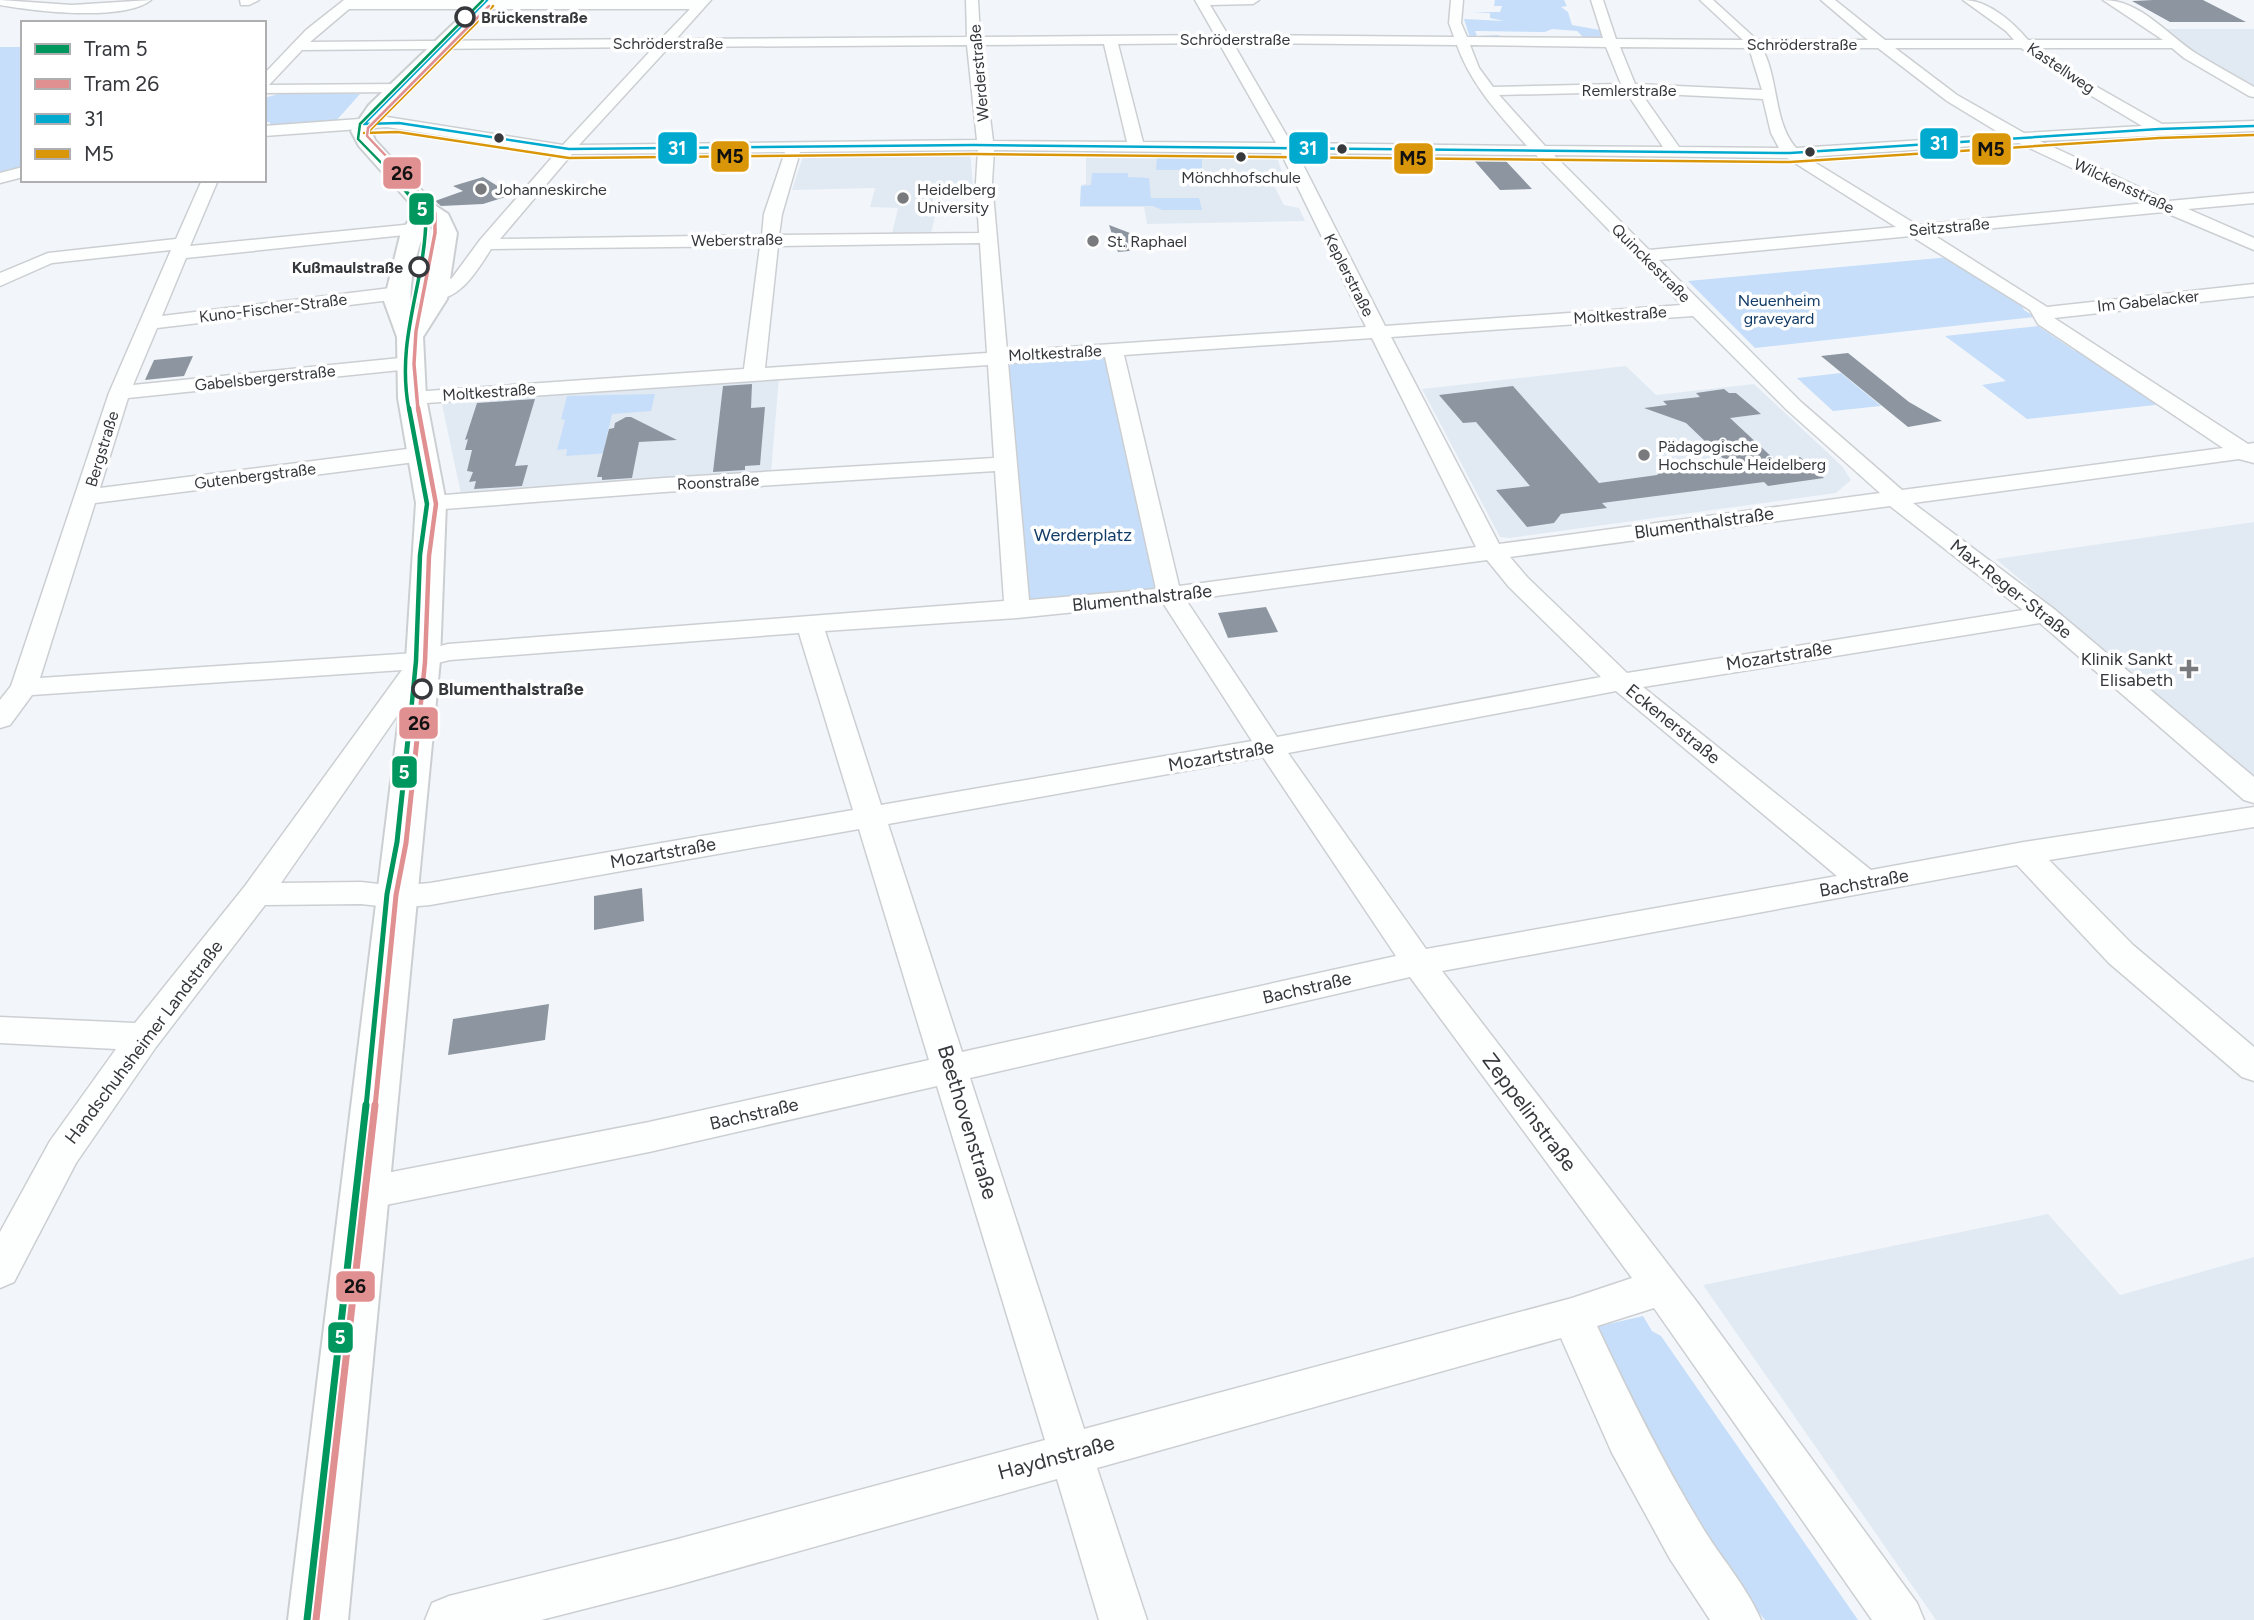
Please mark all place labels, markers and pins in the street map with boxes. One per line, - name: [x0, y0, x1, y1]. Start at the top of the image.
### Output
- marker: Brückenstraße: [455, 7, 475, 27]
- place label: Brückenstraße: [481, 8, 588, 27]
- unlabelled marker: [492, 131, 506, 145]
- unlabelled marker: [1335, 142, 1349, 156]
- unlabelled marker: [1803, 145, 1817, 159]
- marker: Mönchhofschule: [1234, 150, 1248, 164]
- place label: Mönchhofschule: [1181, 168, 1301, 187]
- place label: Johanneskirche: [495, 180, 607, 199]
- place label: Heidelberg University: [917, 180, 996, 217]
- marker: Johanneskirche: [473, 181, 489, 197]
- marker: Heidelberg University: [895, 190, 911, 206]
- place label: St. Raphael: [1107, 232, 1187, 251]
- marker: St. Raphael: [1085, 233, 1101, 249]
- marker: Kußmaulstraße: [409, 257, 429, 277]
- place label: Kußmaulstraße: [292, 258, 403, 277]
- place label: Pädagogische Hochschule Heidelberg: [1658, 437, 1826, 474]
- marker: Pädagogische Hochschule Heidelberg: [1636, 447, 1652, 463]
- place label: Klinik Sankt Elisabeth: [2081, 648, 2173, 691]
- marker: Klinik Sankt Elisabeth: [2179, 659, 2199, 679]
- place label: Blumenthalstraße: [438, 678, 584, 700]
- marker: Blumenthalstraße: [412, 679, 432, 699]

